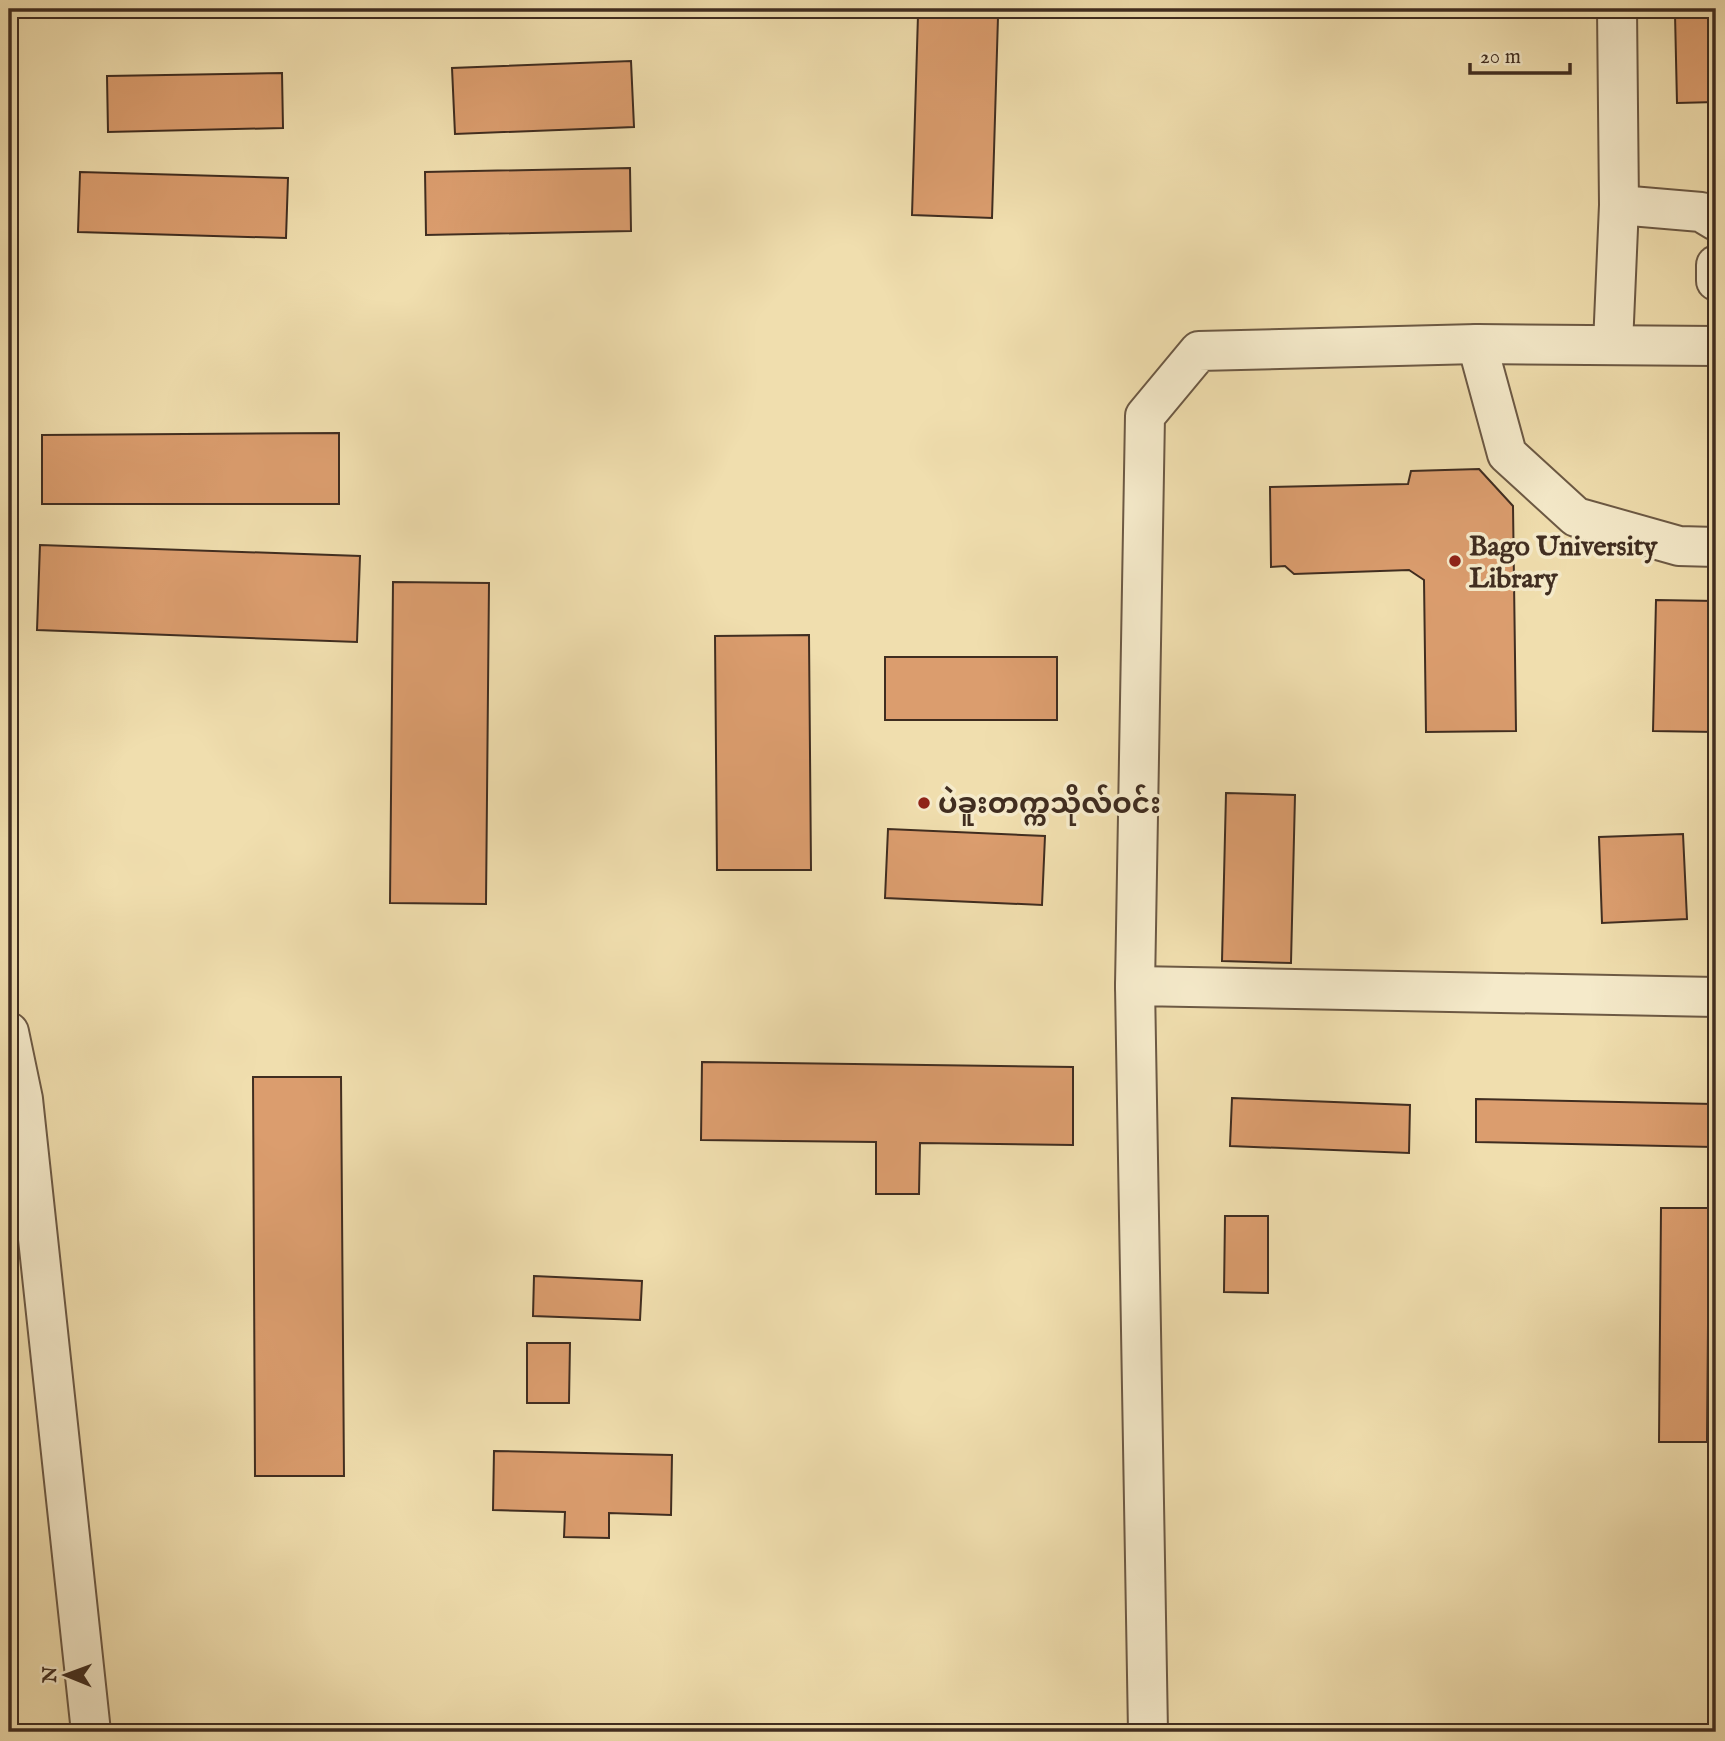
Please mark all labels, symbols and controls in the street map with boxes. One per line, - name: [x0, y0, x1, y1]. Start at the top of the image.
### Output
- scale bar: [1470, 32, 1569, 76]
- text: 20 m: [1480, 44, 1521, 71]
- place label: Bago University Library: [1469, 530, 1658, 597]
- marker: Bago University Library: [1447, 553, 1463, 569]
- place label: ပဲခူးတက္ကသိုလ်ဝင်း: [938, 784, 1161, 826]
- marker: ပဲခူးတက္ကသိုလ်ဝင်း: [916, 795, 932, 811]
- north arrow: [32, 1640, 102, 1710]
- text: N: [39, 1666, 63, 1684]

